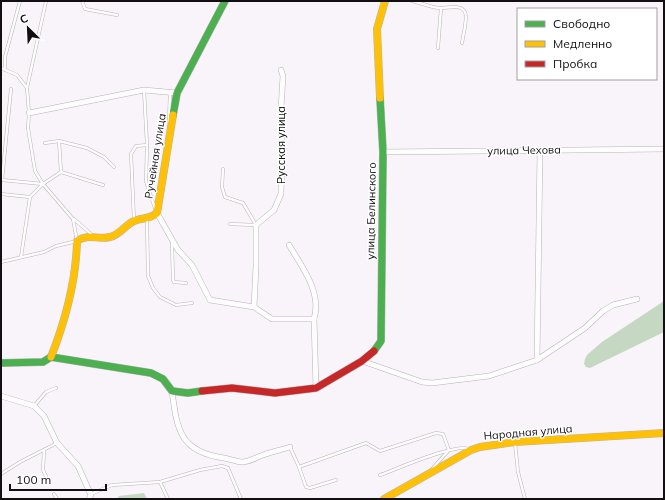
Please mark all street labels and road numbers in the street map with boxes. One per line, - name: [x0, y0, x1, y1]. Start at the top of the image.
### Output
- street label: Русская улица: [274, 106, 288, 184]
- street label: Ручейная улица: [141, 112, 169, 200]
- street label: улица Чехова: [487, 142, 561, 158]
- street label: улица Белинского: [363, 162, 379, 260]
- street label: Народная улица: [483, 421, 573, 443]

